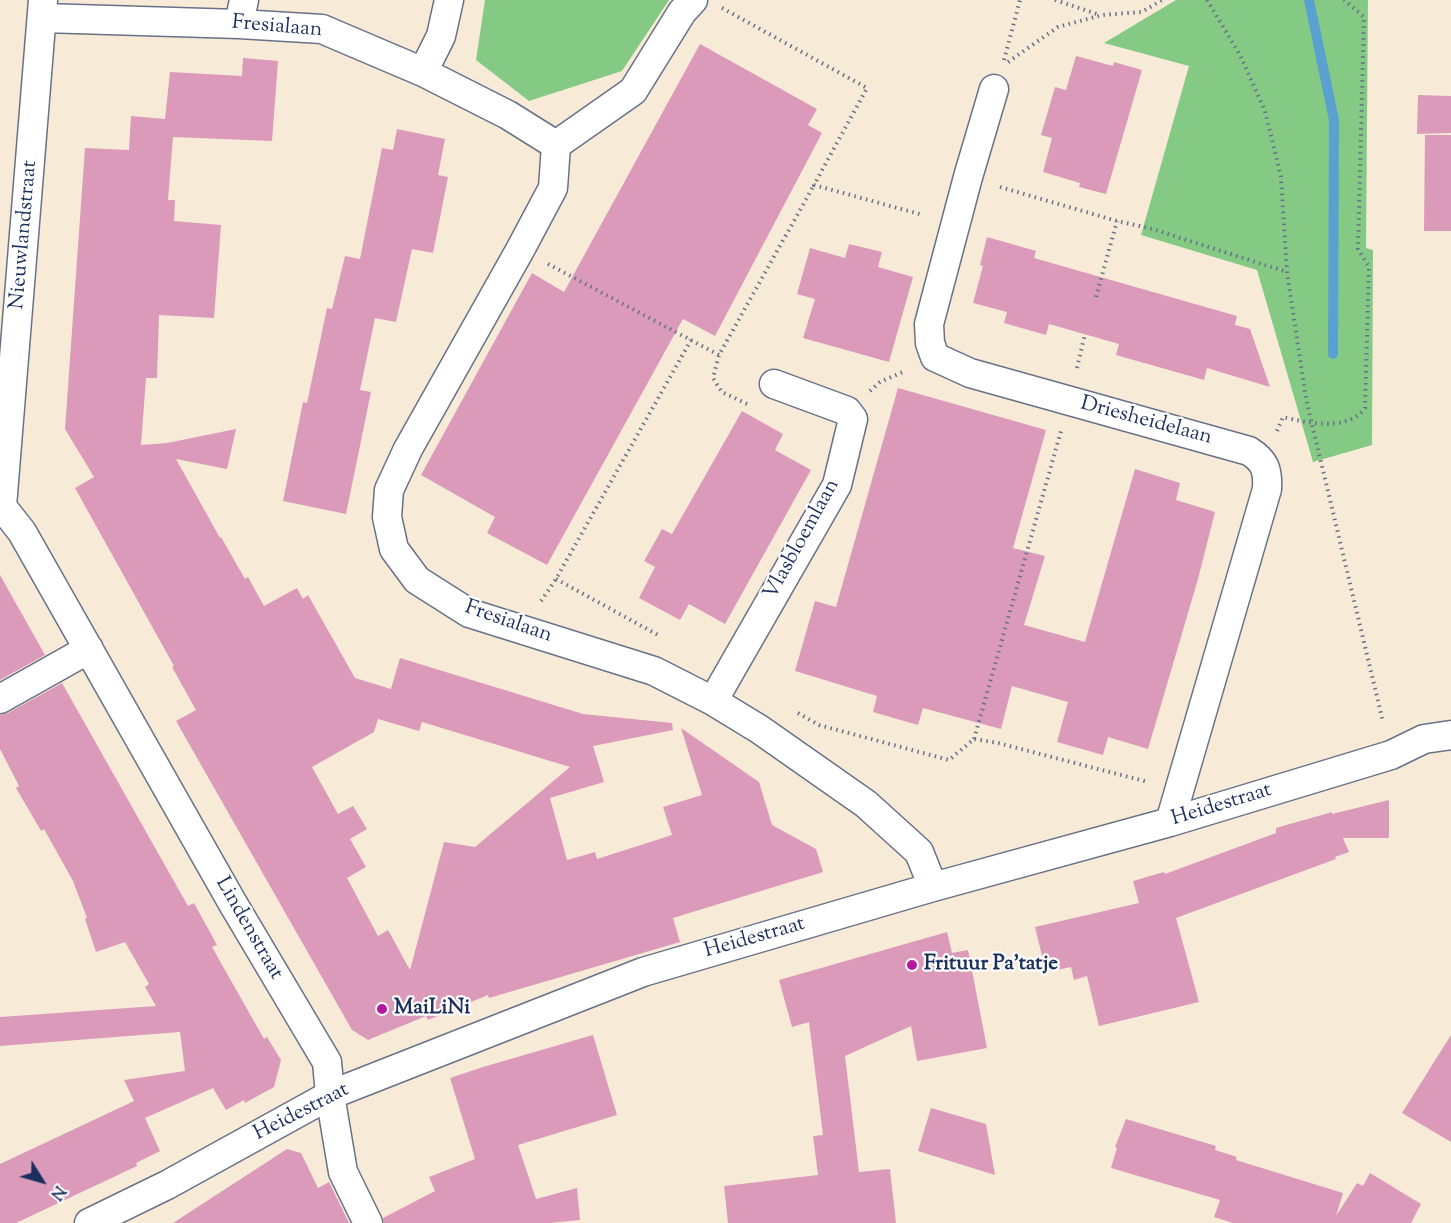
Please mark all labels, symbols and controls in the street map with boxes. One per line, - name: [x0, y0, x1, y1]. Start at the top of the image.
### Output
- street label: Fresialaan: [231, 12, 323, 44]
- street label: Nieuwlandstraat: [6, 160, 44, 310]
- street label: Driesheidelaan: [1077, 392, 1215, 452]
- street label: Vlasbloemlaan: [760, 475, 846, 605]
- street label: Fresialaan: [461, 596, 555, 650]
- street label: Heidestraat: [1169, 779, 1275, 833]
- street label: Lindenstraat: [209, 873, 287, 985]
- street label: Heidestraat: [702, 913, 808, 965]
- place label: Frituur Pa'tatje: [924, 952, 1058, 978]
- marker: Frituur Pa'tatje: [905, 958, 919, 972]
- place label: MaiLiNi: [394, 996, 470, 1022]
- marker: MaiLiNi: [375, 1002, 389, 1016]
- street label: Heidestraat: [250, 1078, 354, 1148]
- north arrow: [12, 1151, 72, 1211]
- text: N: [44, 1180, 70, 1204]

